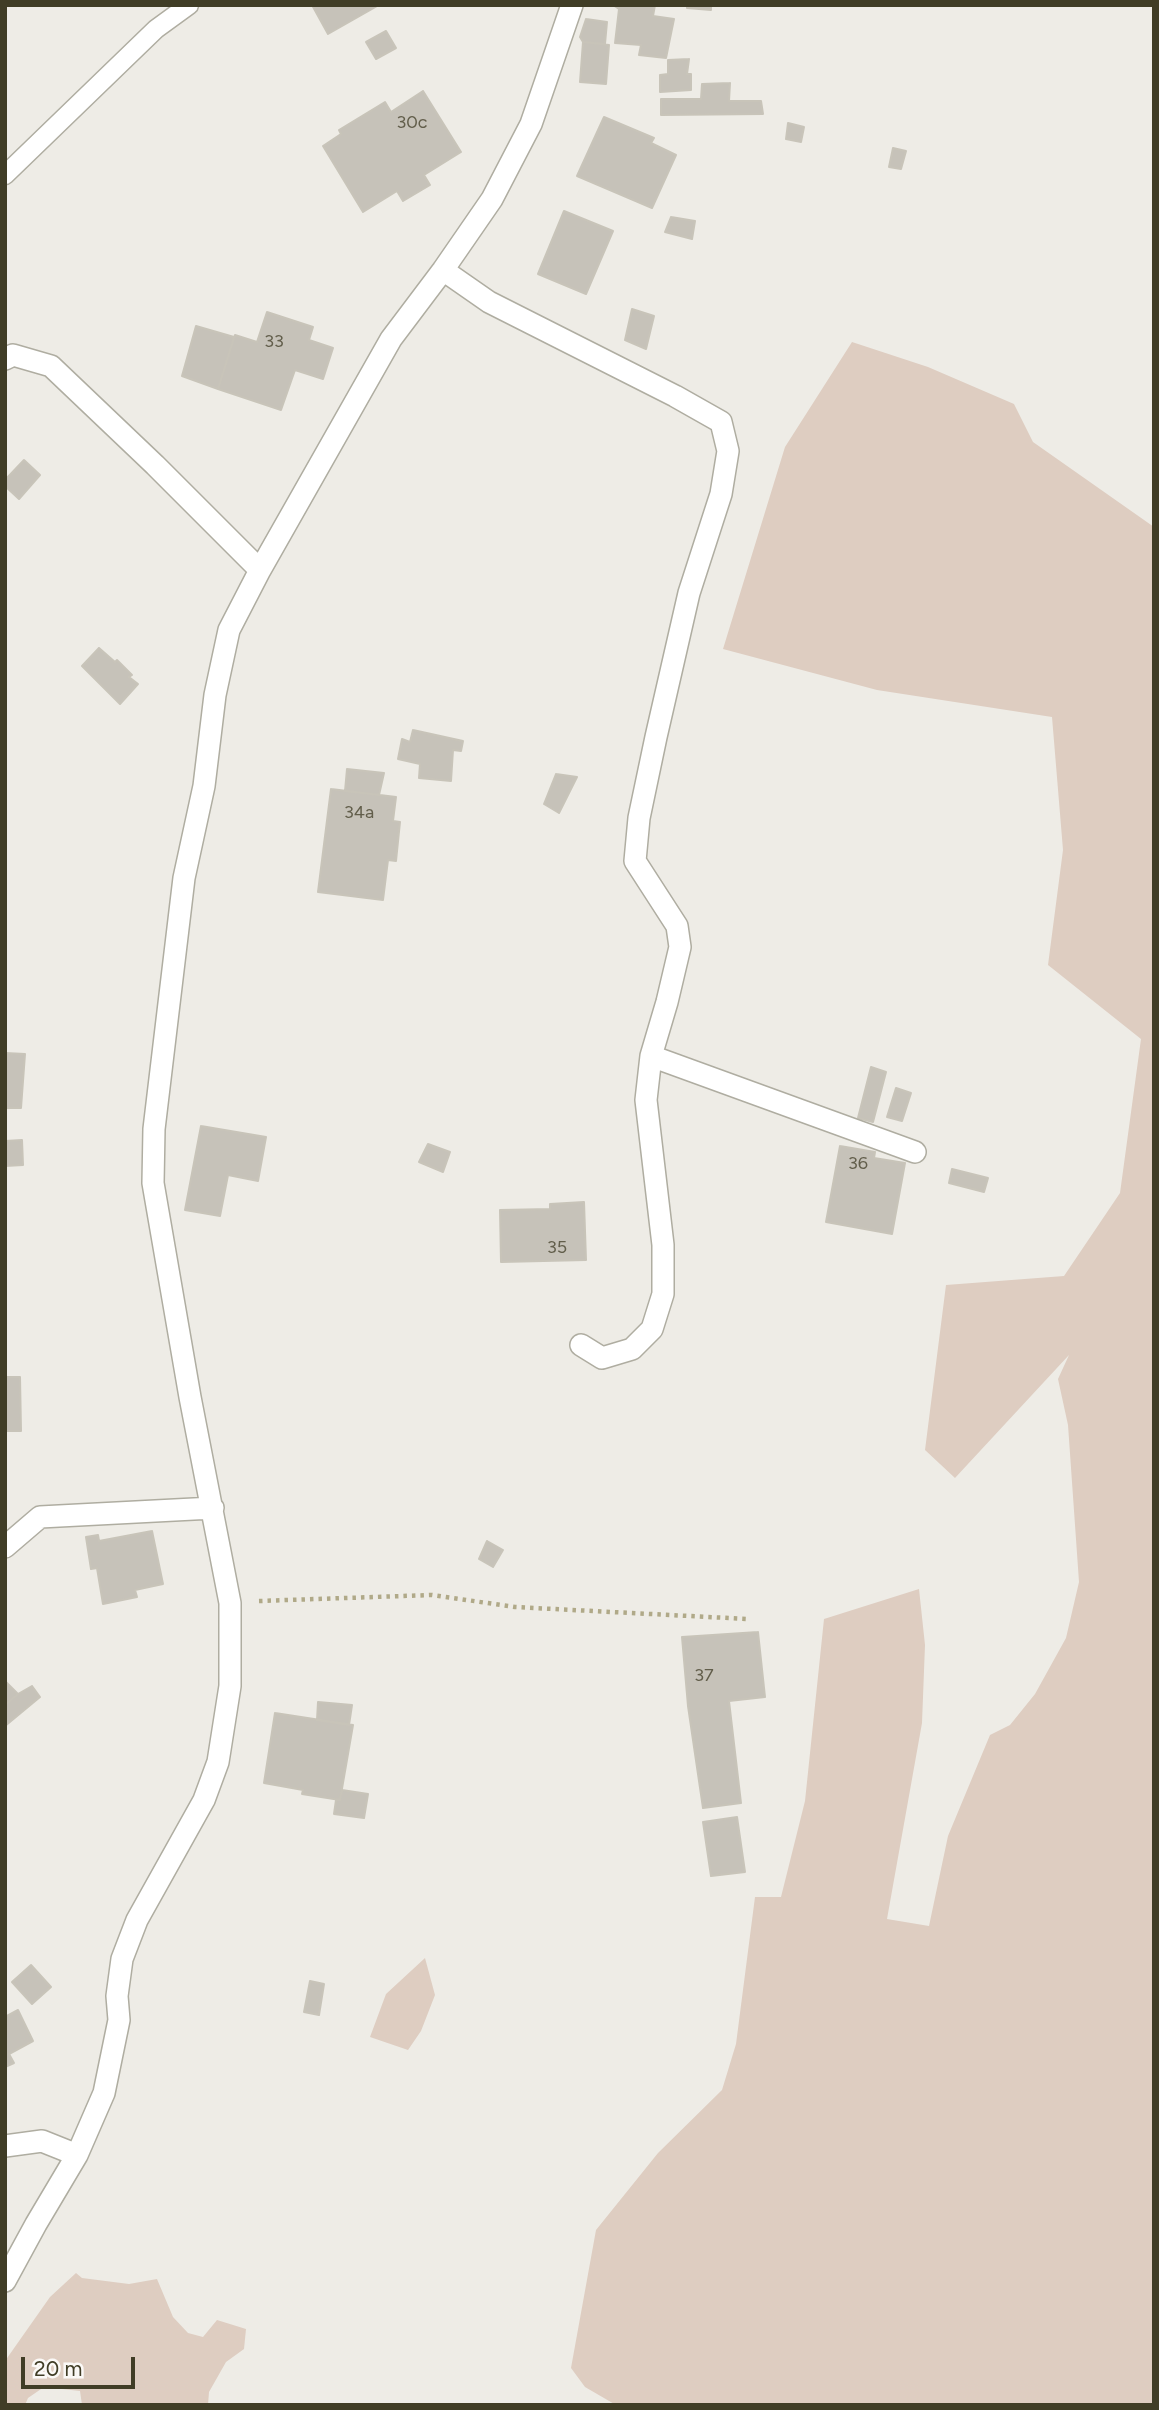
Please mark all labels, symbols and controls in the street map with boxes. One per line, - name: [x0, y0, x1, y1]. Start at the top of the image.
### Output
- house number: 30c: [396, 112, 428, 134]
- house number: 33: [264, 331, 284, 353]
- house number: 34a: [344, 802, 374, 824]
- house number: 36: [848, 1153, 868, 1175]
- house number: 35: [547, 1237, 567, 1259]
- house number: 37: [694, 1665, 714, 1687]
- scale bar: [24, 2344, 138, 2388]
- text: 20 m: [34, 2356, 82, 2381]

